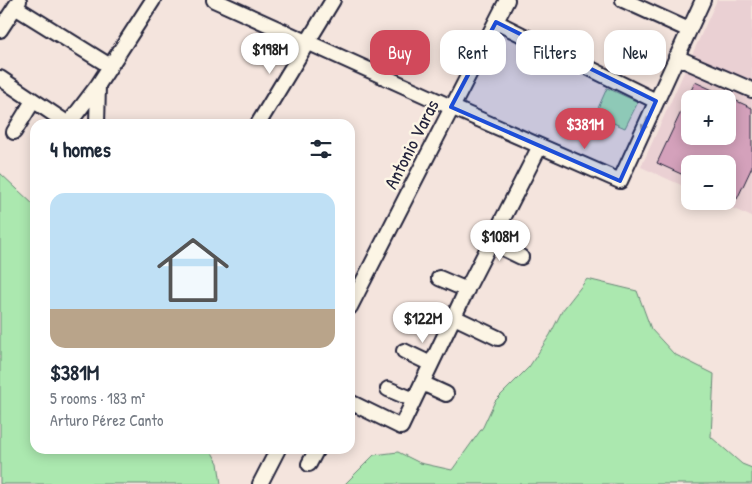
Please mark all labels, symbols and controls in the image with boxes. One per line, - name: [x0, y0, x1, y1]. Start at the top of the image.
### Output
- chip: Buy: [370, 30, 430, 75]
- chip: Rent: [440, 30, 506, 75]
- chip: Filters: [516, 30, 594, 75]
- chip: New: [604, 30, 666, 75]
- pin: $198M: [235, 32, 305, 75]
- text: $198M: [252, 38, 288, 60]
- map controls: [681, 90, 736, 210]
- button: +: [681, 90, 736, 145]
- street label: Antonio Varas: [377, 95, 445, 193]
- pin: $381M: [550, 108, 620, 150]
- text: $381M: [566, 113, 604, 135]
- one-way arrow: [641, 117, 649, 131]
- text: 4 homes: [50, 135, 111, 164]
- icon: filters: [307, 135, 335, 163]
- button: −: [681, 155, 736, 210]
- pin: $108M: [465, 220, 535, 262]
- icon: home: [148, 225, 238, 315]
- text: $108M: [481, 225, 519, 247]
- pin: $122M: [388, 302, 458, 344]
- text: $122M: [404, 307, 442, 329]
- text: $381M: [50, 358, 99, 387]
- text: 5 rooms · 183 m²: [50, 387, 145, 409]
- text: Arturo Pérez Canto: [50, 409, 164, 431]

